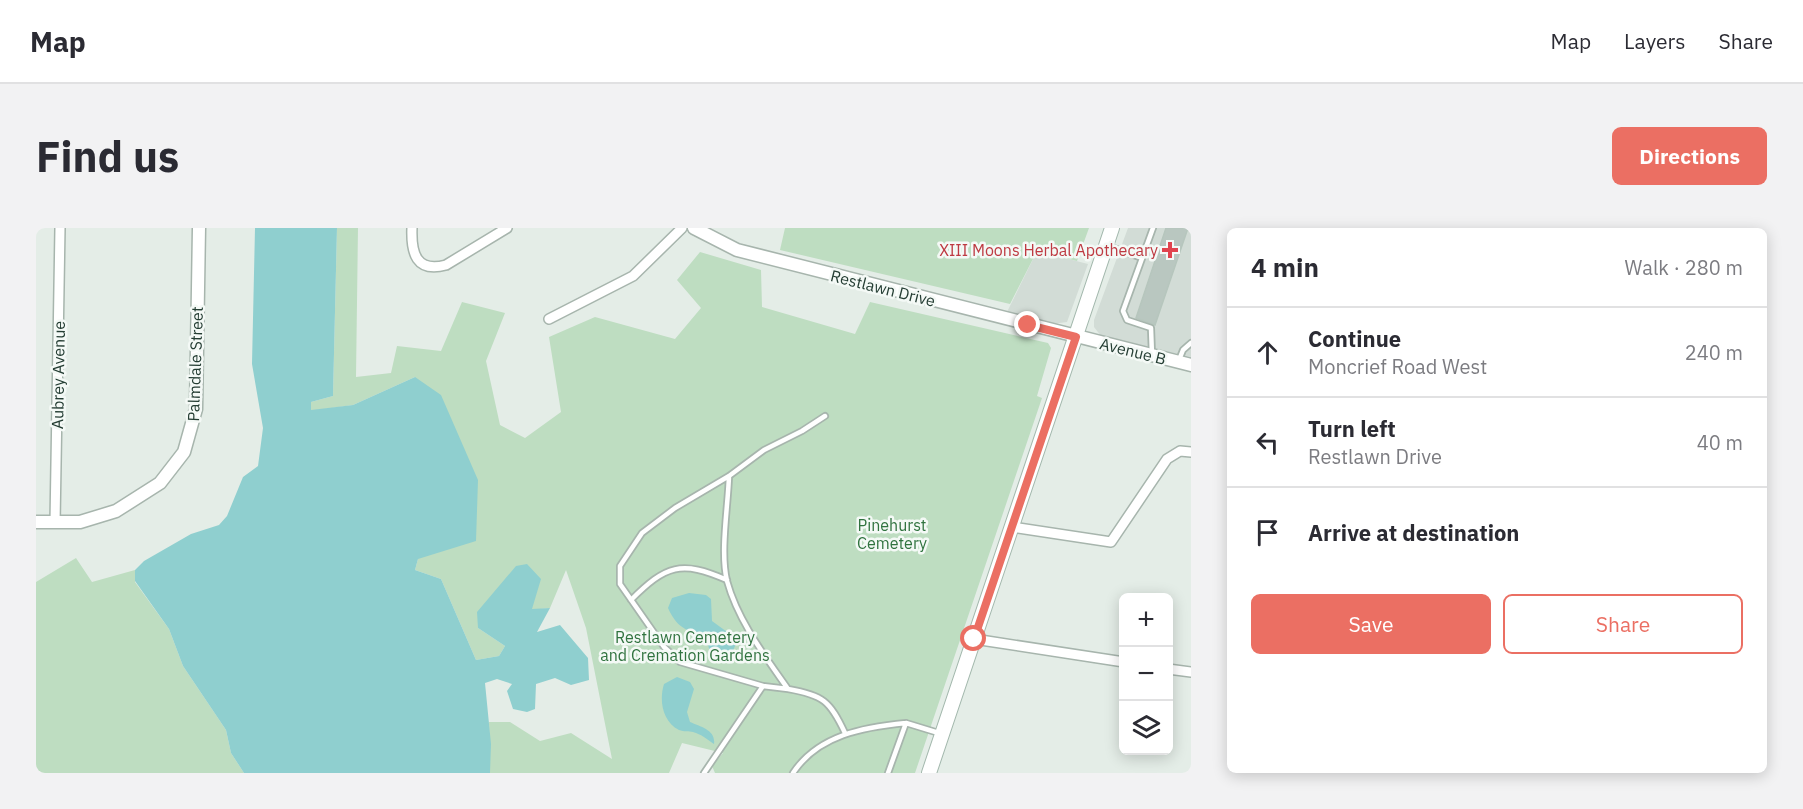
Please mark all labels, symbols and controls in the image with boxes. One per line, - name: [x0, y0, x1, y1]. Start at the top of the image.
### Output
- text: Map: [30, 23, 86, 60]
- text: Map: [1551, 27, 1591, 55]
- text: Layers: [1624, 27, 1686, 55]
- text: Share: [1719, 27, 1773, 55]
- button: Directions: [1612, 127, 1767, 185]
- text: Find us: [36, 129, 179, 184]
- place label: XIII Moons Herbal Apothecary: [939, 240, 1158, 260]
- marker: XIII Moons Herbal Apothecary: [1163, 243, 1177, 257]
- text: 4 min: [1251, 250, 1319, 284]
- text: Walk · 280 m: [1625, 254, 1743, 281]
- street label: Restlawn Drive: [829, 265, 938, 311]
- street label: Palmdale Street: [183, 306, 207, 422]
- route end: [1014, 311, 1040, 337]
- street label: Aubrey Avenue: [47, 320, 69, 429]
- text: Continue: [1308, 324, 1401, 353]
- street label: Avenue B: [1098, 333, 1168, 369]
- icon: ahead: [1251, 336, 1284, 369]
- text: 240 m: [1685, 339, 1743, 366]
- text: Moncrief Road West: [1308, 353, 1487, 380]
- text: Turn left: [1308, 414, 1396, 443]
- icon: left: [1251, 426, 1284, 459]
- text: 40 m: [1697, 429, 1743, 456]
- text: Restlawn Drive: [1308, 443, 1442, 470]
- park label: Pinehurst Cemetery: [857, 515, 927, 553]
- icon: arrive: [1251, 516, 1284, 549]
- text: Arrive at destination: [1308, 518, 1519, 547]
- map controls: [1119, 593, 1173, 755]
- button: +: [1119, 593, 1173, 647]
- button: Save: [1251, 594, 1491, 654]
- button: Share: [1503, 594, 1743, 654]
- route start: [960, 625, 986, 651]
- park label: Restlawn Cemetery and Cremation Gardens: [600, 627, 770, 665]
- button: −: [1119, 647, 1173, 701]
- button: layers: [1119, 701, 1173, 755]

